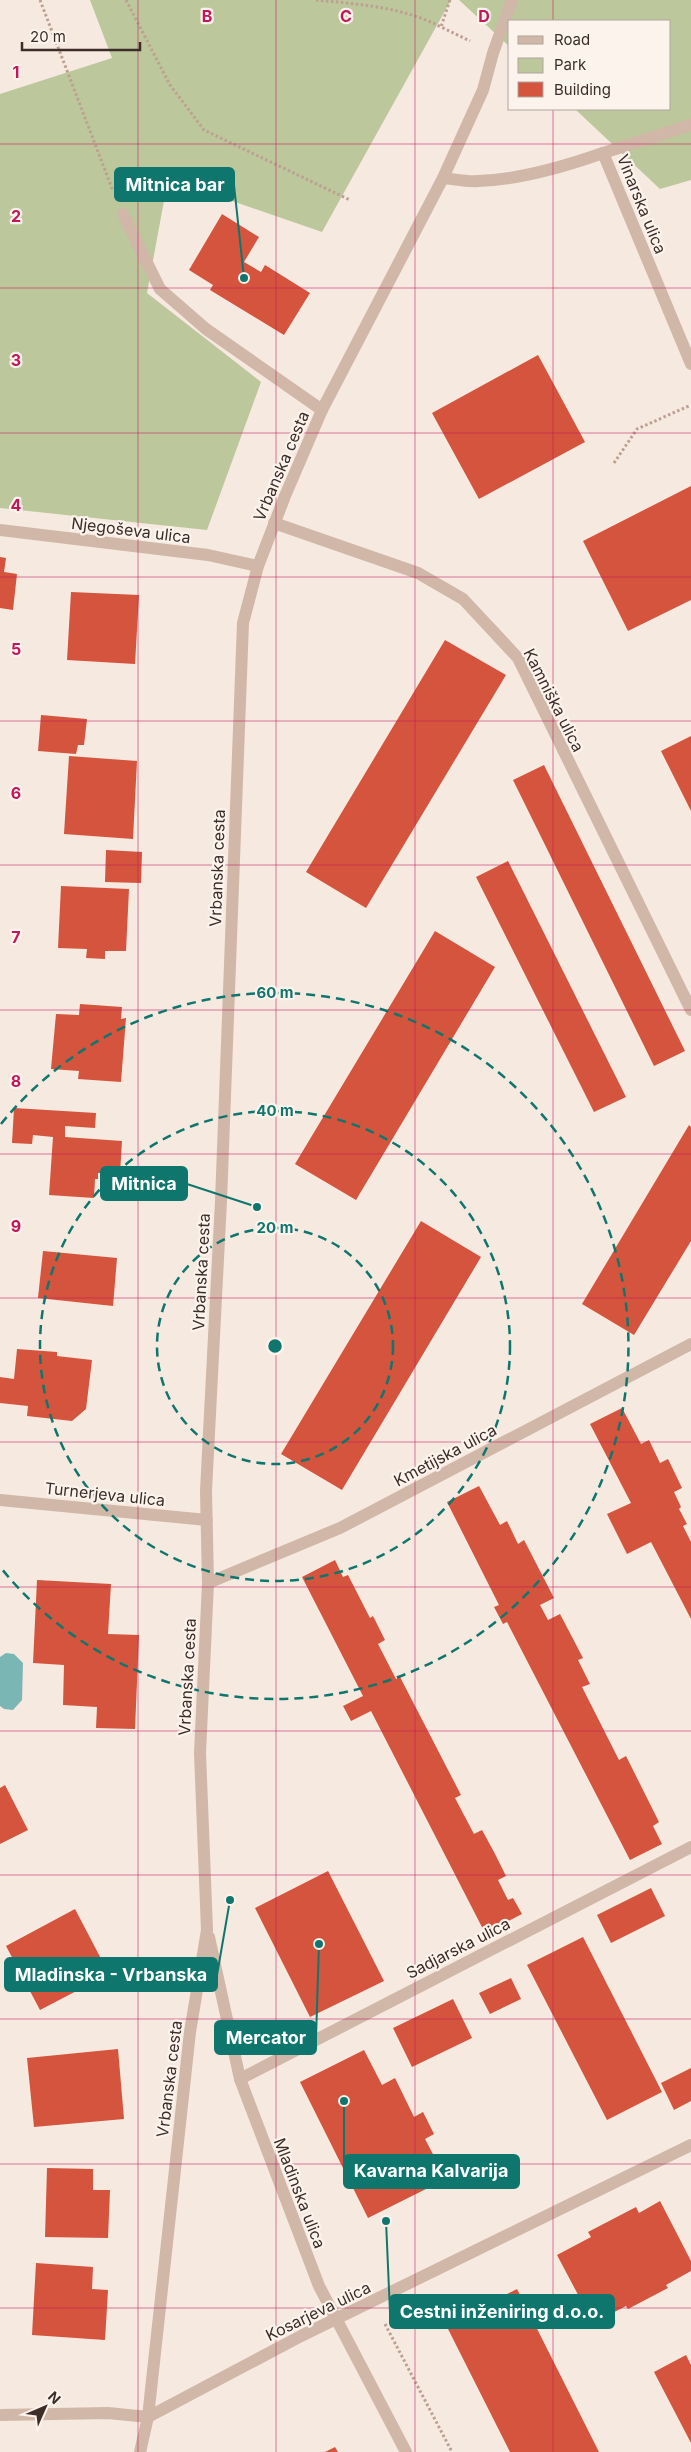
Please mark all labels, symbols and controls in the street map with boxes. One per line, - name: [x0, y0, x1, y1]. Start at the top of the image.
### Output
- text: B: [202, 6, 212, 26]
- text: C: [340, 6, 352, 26]
- text: D: [478, 6, 490, 26]
- scale bar: [22, 20, 140, 52]
- legend: [508, 20, 671, 110]
- text: 20 m: [30, 27, 66, 46]
- text: Road: [554, 30, 590, 49]
- text: Park: [554, 55, 587, 74]
- text: 1: [13, 62, 19, 82]
- text: Building: [554, 80, 611, 99]
- street label: Vinarska ulica: [613, 151, 671, 257]
- callout: Mitnica bar: [115, 168, 234, 201]
- text: Mitnica bar: [125, 174, 225, 195]
- text: 2: [11, 206, 21, 226]
- text: 3: [11, 350, 21, 370]
- street label: Vrbanska cesta: [249, 408, 313, 524]
- text: 4: [11, 495, 22, 515]
- street label: Njegoševa ulica: [70, 513, 192, 547]
- text: 5: [11, 639, 21, 659]
- street label: Kamniška ulica: [519, 645, 589, 755]
- text: 6: [11, 783, 21, 803]
- street label: Vrbanska cesta: [205, 809, 229, 927]
- text: 7: [11, 927, 21, 947]
- text: 60 m: [256, 983, 294, 1002]
- text: 8: [11, 1071, 21, 1091]
- text: 40 m: [256, 1101, 294, 1120]
- callout: Mitnica: [101, 1167, 187, 1200]
- text: Mitnica: [111, 1173, 177, 1194]
- street label: Vrbanska cesta: [188, 1213, 214, 1331]
- text: 9: [11, 1216, 21, 1236]
- text: 20 m: [257, 1218, 293, 1237]
- centre of rings: [266, 1337, 284, 1355]
- street label: Kmetijska ulica: [390, 1420, 500, 1490]
- street label: Turnerjeva ulica: [44, 1478, 166, 1510]
- street label: Vrbanska cesta: [174, 1618, 200, 1736]
- street label: Sadjarska ulica: [403, 1913, 513, 1983]
- callout: Mladinska - Vrbanska: [5, 1958, 217, 1991]
- text: Mladinska - Vrbanska: [15, 1964, 207, 1985]
- street label: Vrbanska cesta: [152, 2019, 186, 2139]
- callout: Mercator: [215, 2021, 316, 2054]
- text: Mercator: [226, 2027, 306, 2048]
- street label: Mladinska ulica: [270, 2135, 330, 2251]
- callout: Kavarna Kalvarija: [344, 2155, 519, 2188]
- text: Kavarna Kalvarija: [354, 2160, 508, 2181]
- street label: Kosarjeva ulica: [262, 2277, 374, 2345]
- callout: Cestni inženiring d.o.o.: [390, 2295, 614, 2328]
- text: Cestni inženiring d.o.o.: [400, 2301, 604, 2322]
- north arrow: [20, 2382, 70, 2432]
- text: N: [45, 2388, 64, 2407]

